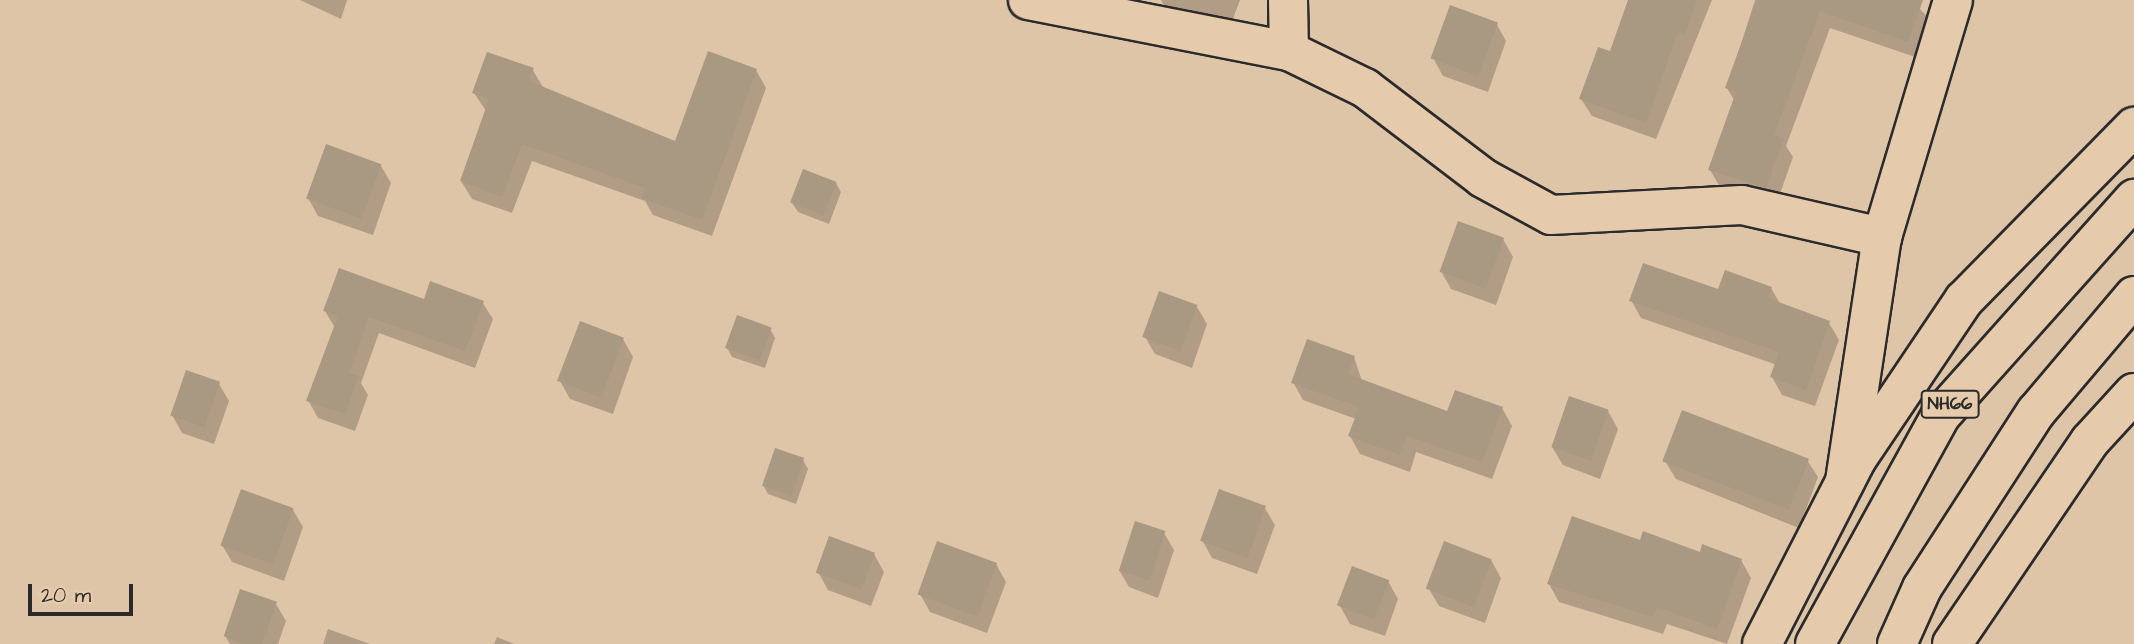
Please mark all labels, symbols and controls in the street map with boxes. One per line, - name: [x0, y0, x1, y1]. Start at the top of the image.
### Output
- road number: NH66: [1920, 390, 1980, 418]
- scale bar: [32, 570, 136, 614]
- text: 20 m: [41, 581, 91, 610]

